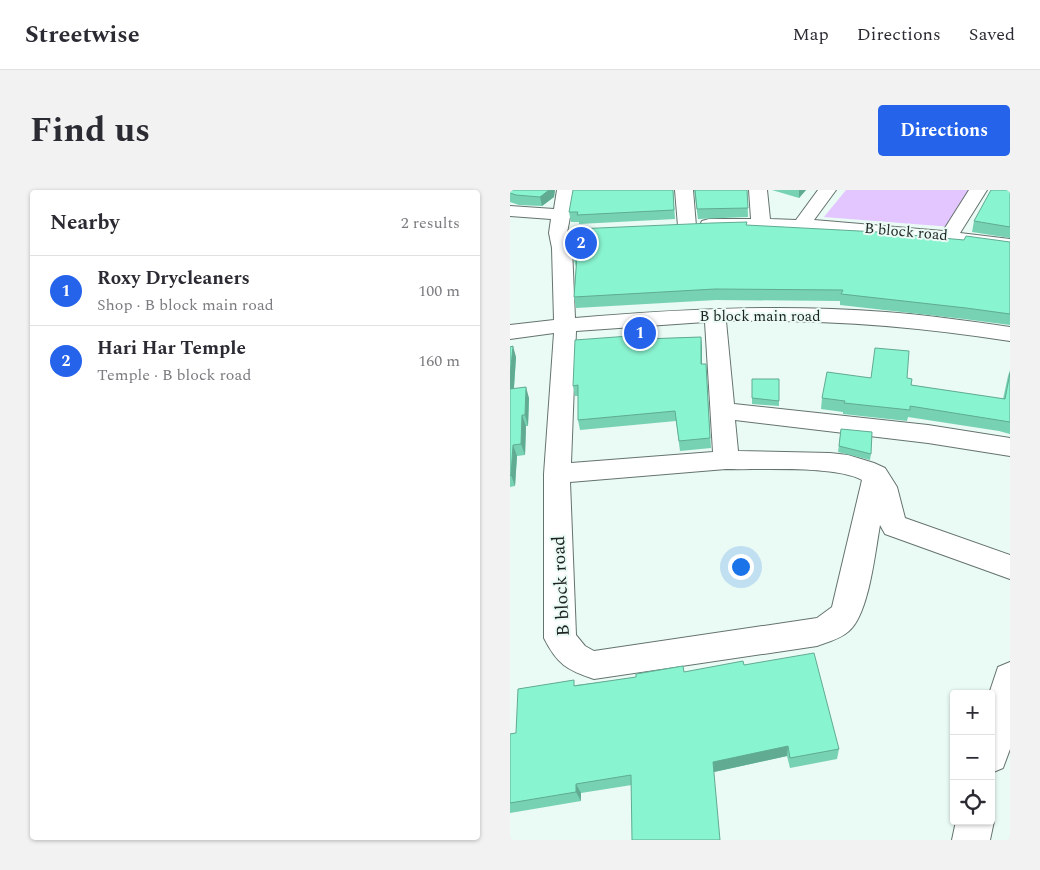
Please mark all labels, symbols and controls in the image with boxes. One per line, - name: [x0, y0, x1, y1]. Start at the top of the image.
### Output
- text: Streetwise: [25, 17, 140, 53]
- text: Map: [793, 21, 829, 48]
- text: Directions: [857, 21, 941, 48]
- text: Saved: [969, 21, 1015, 48]
- text: Find us: [30, 104, 150, 157]
- button: Directions: [878, 105, 1010, 156]
- text: Nearby: [50, 207, 120, 239]
- text: 2 results: [401, 211, 460, 235]
- street label: B block road: [863, 217, 949, 247]
- pin: 2: [565, 224, 597, 262]
- text: Roxy Drycleaners: [97, 264, 250, 293]
- text: 1: [62, 279, 70, 303]
- text: 100 m: [418, 279, 460, 303]
- text: Shop · B block main road: [97, 293, 274, 317]
- street label: B block main road: [699, 305, 821, 328]
- pin: 1: [624, 314, 656, 352]
- text: Hari Har Temple: [97, 334, 246, 363]
- text: 2: [62, 349, 70, 373]
- text: 160 m: [418, 349, 460, 373]
- text: Temple · B block road: [97, 363, 251, 387]
- street label: B block road: [545, 535, 577, 637]
- your location: [728, 554, 754, 580]
- map controls: [950, 690, 995, 825]
- button: +: [950, 690, 995, 735]
- button: −: [950, 735, 995, 780]
- button: locate: [950, 780, 995, 825]

